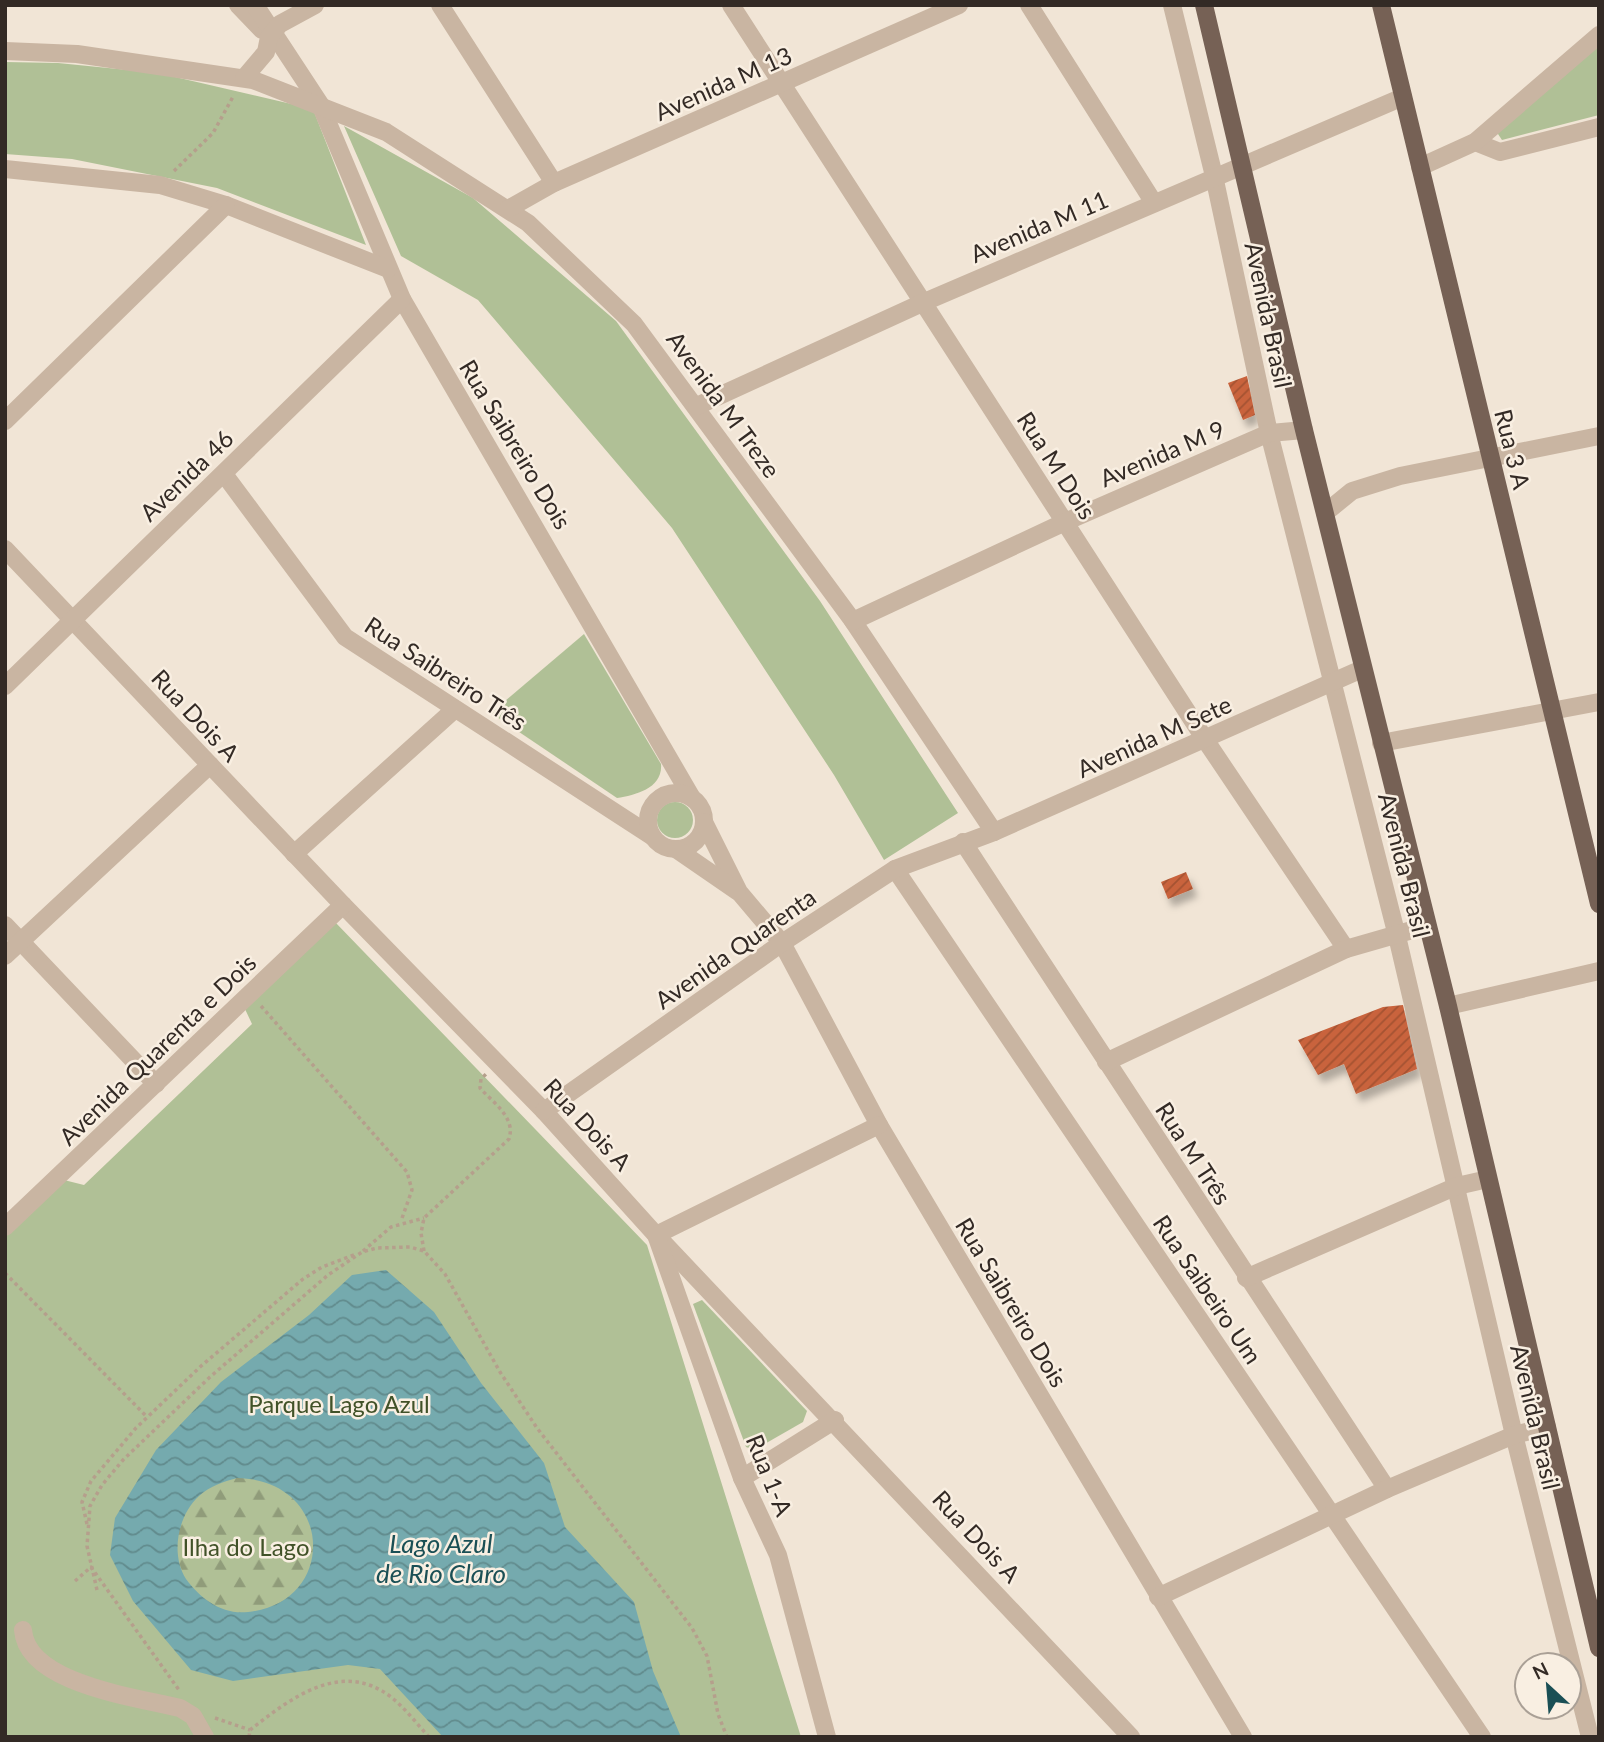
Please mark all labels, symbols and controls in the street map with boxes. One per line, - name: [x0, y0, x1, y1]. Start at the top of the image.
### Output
- street label: Avenida M 13: [650, 40, 796, 126]
- street label: Avenida M 11: [966, 184, 1112, 268]
- street label: Avenida Brasil: [1239, 239, 1299, 391]
- street label: Avenida M Treze: [661, 325, 787, 483]
- street label: Rua Saibreiro Dois: [454, 354, 578, 534]
- street label: Rua M Dois: [1012, 406, 1102, 524]
- street label: Rua 3 A: [1489, 406, 1537, 493]
- street label: Avenida M 9: [1095, 414, 1229, 492]
- street label: Avenida 46: [133, 423, 239, 527]
- street label: Rua Saibreiro Três: [360, 610, 532, 736]
- street label: Rua Dois A: [146, 663, 246, 768]
- street label: Avenida M Sete: [1072, 689, 1236, 783]
- street label: Avenida Brasil: [1373, 790, 1437, 940]
- street label: Avenida Quarenta: [649, 882, 821, 1014]
- street label: Avenida Quarenta e Dois: [53, 947, 261, 1151]
- street label: Rua Dois A: [538, 1072, 638, 1177]
- street label: Rua M Três: [1150, 1096, 1238, 1210]
- street label: Rua Saibeiro Um: [1147, 1209, 1269, 1369]
- street label: Rua Saibreiro Dois: [950, 1212, 1074, 1392]
- street label: Avenida Brasil: [1505, 1342, 1567, 1492]
- park label: Parque Lago Azul: [248, 1389, 430, 1418]
- street label: Rua 1-A: [741, 1430, 800, 1521]
- street label: Rua Dois A: [927, 1484, 1027, 1589]
- water label: Lago Azul de Rio Claro: [376, 1527, 506, 1589]
- park label: Ilha do Lago: [182, 1532, 310, 1561]
- north arrow: [1513, 1651, 1583, 1721]
- text: N: [1529, 1657, 1552, 1684]

